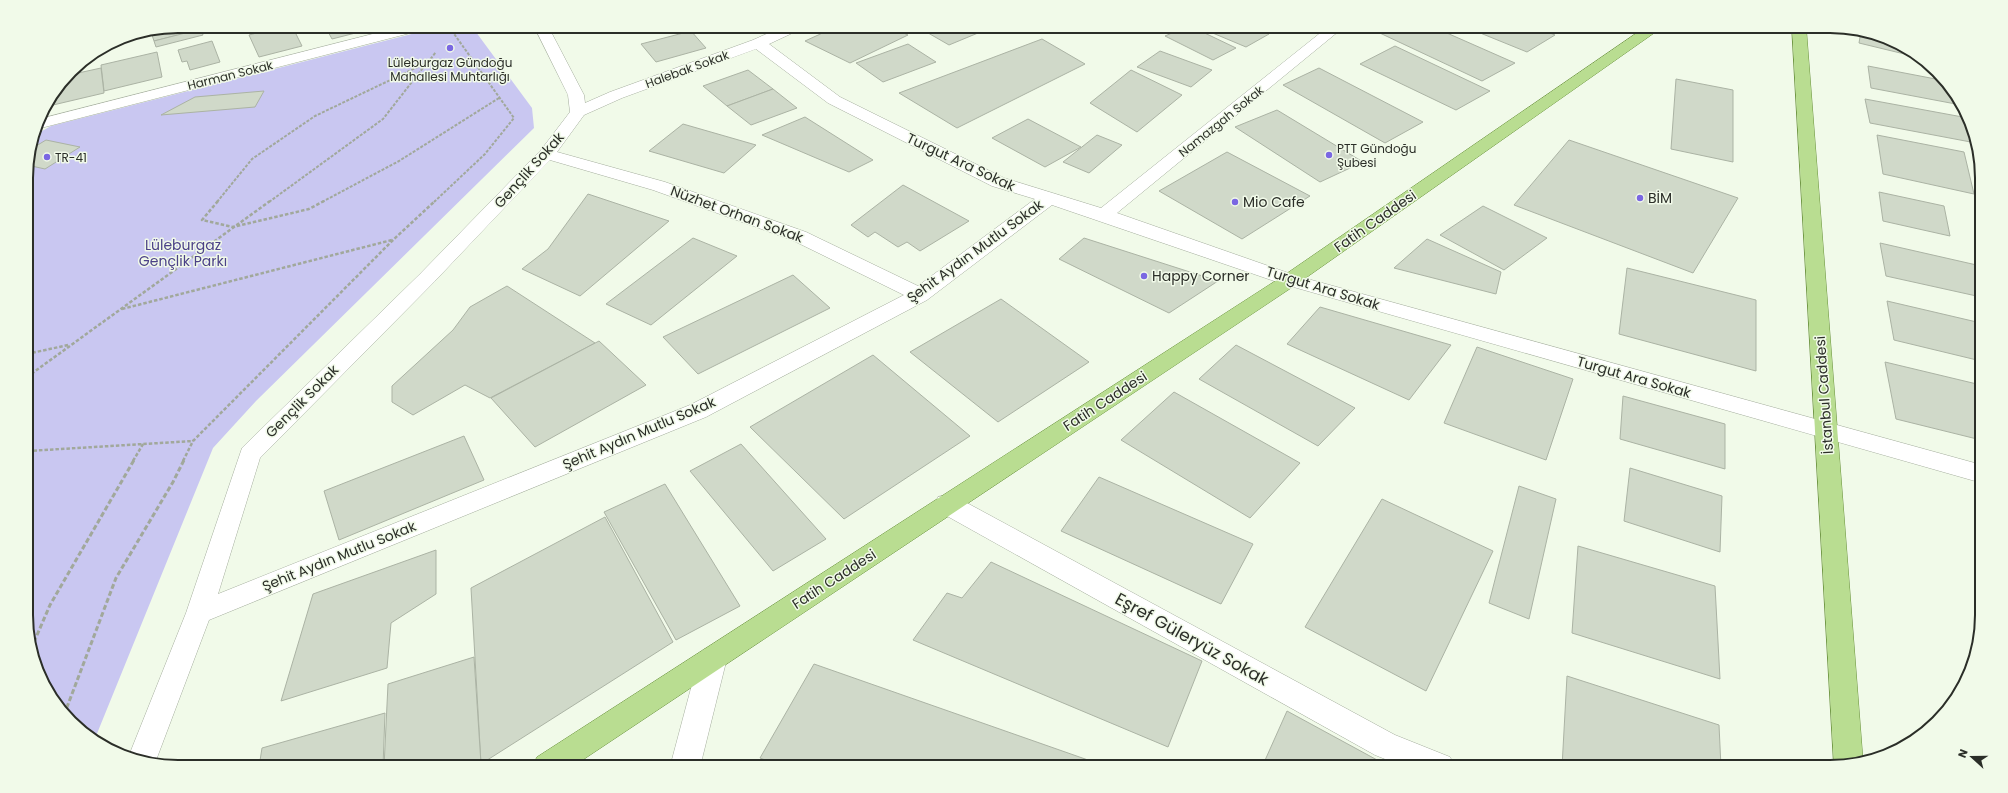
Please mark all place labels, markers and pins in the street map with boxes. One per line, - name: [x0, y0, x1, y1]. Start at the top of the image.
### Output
- marker: Lüleburgaz Gündoğu Mahallesi Muhtarlığı: [445, 43, 455, 53]
- place label: Lüleburgaz Gündoğu Mahallesi Muhtarlığı: [388, 54, 512, 85]
- place label: PTT Gündoğu Şubesi: [1337, 140, 1416, 171]
- place label: TR-41: [55, 149, 87, 166]
- marker: PTT Gündoğu Şubesi: [1324, 150, 1334, 160]
- marker: TR-41: [42, 152, 52, 162]
- place label: BİM: [1648, 188, 1672, 208]
- place label: Mio Cafe: [1243, 192, 1305, 212]
- marker: BİM: [1635, 193, 1645, 203]
- marker: Mio Cafe: [1230, 197, 1240, 207]
- place label: Happy Corner: [1152, 266, 1250, 286]
- marker: Happy Corner: [1139, 271, 1149, 281]

